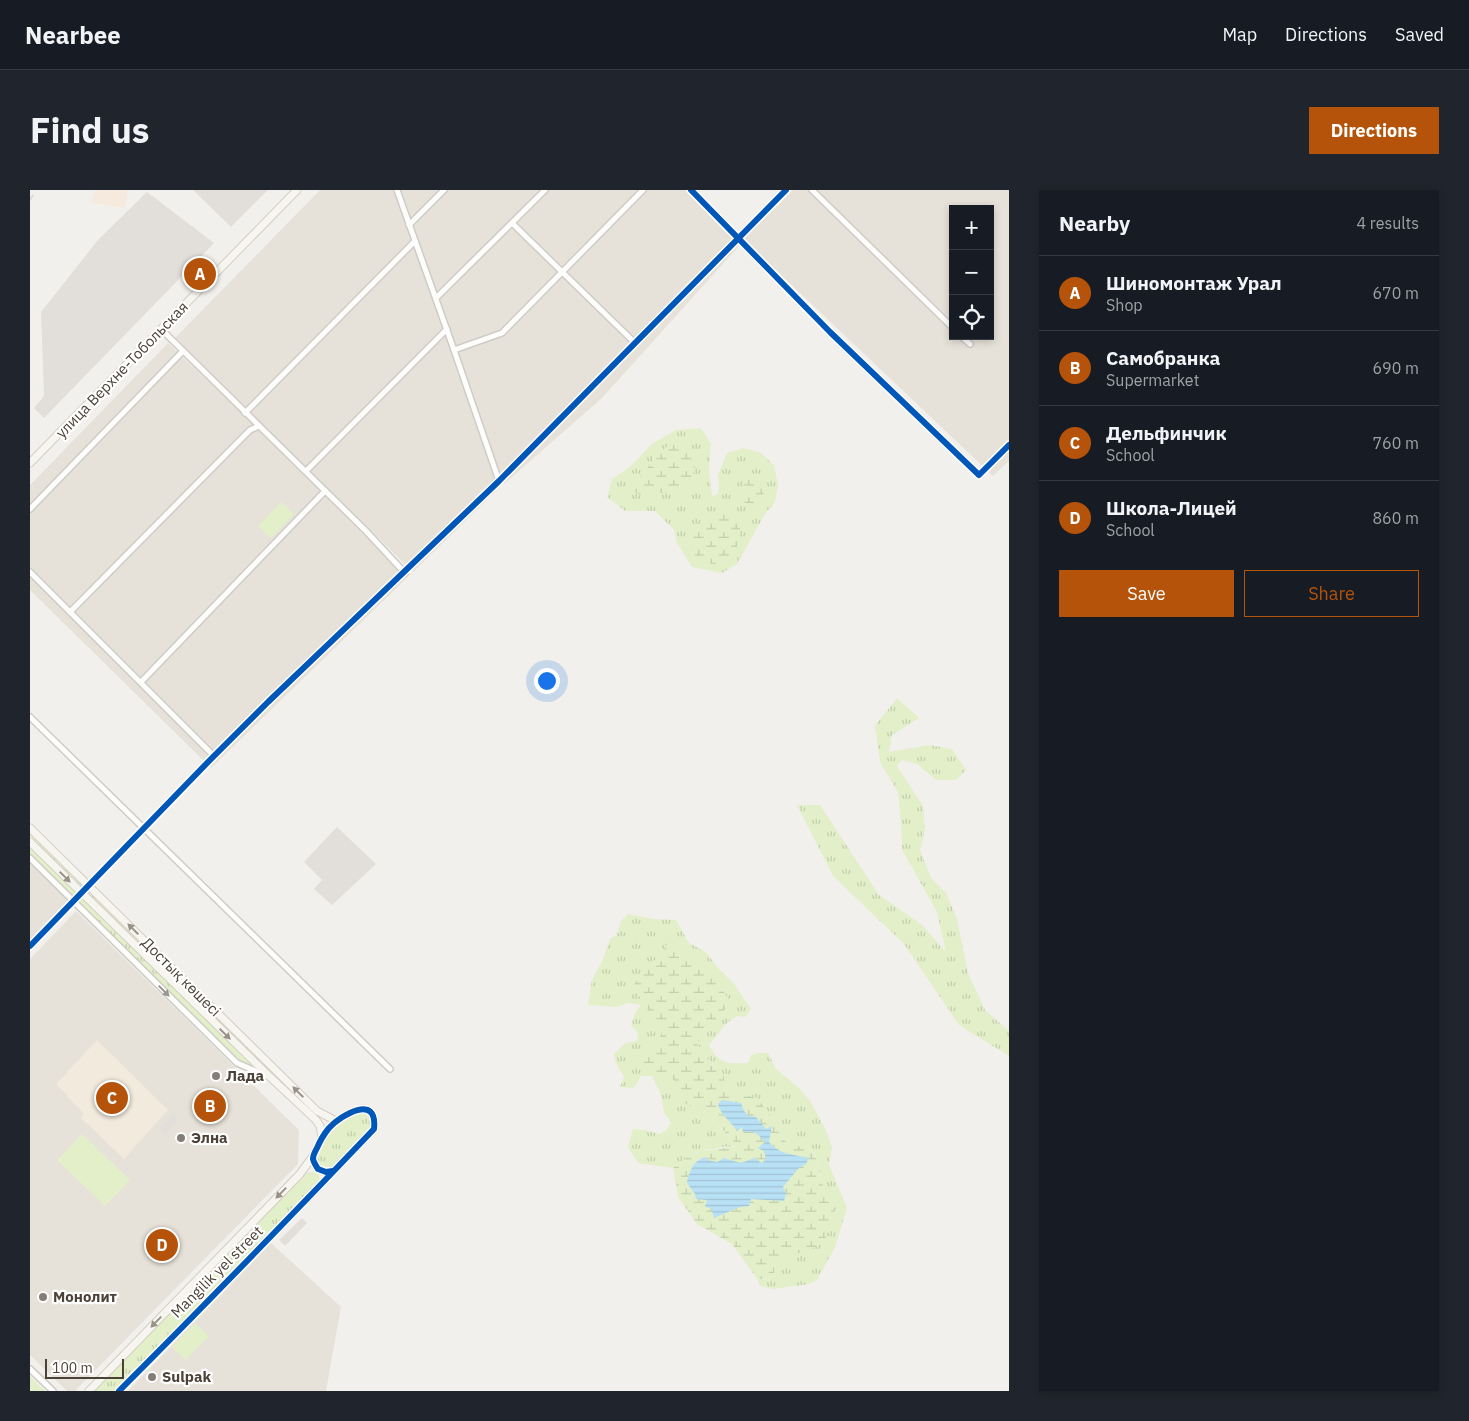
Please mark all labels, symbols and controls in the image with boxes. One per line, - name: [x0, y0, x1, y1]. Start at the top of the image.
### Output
- text: Nearbee: [25, 19, 121, 51]
- text: Map: [1222, 23, 1257, 46]
- text: Directions: [1285, 23, 1367, 46]
- text: Saved: [1395, 23, 1444, 46]
- text: Find us: [30, 107, 149, 153]
- button: Directions: [1309, 107, 1439, 154]
- map controls: [949, 205, 994, 340]
- button: +: [949, 205, 994, 250]
- text: Nearby: [1059, 209, 1130, 237]
- text: 4 results: [1356, 213, 1419, 233]
- button: −: [949, 250, 994, 295]
- pin: A: [184, 255, 216, 293]
- text: Шиномонтаж Урал: [1106, 271, 1282, 295]
- text: A: [1070, 283, 1080, 303]
- text: 670 m: [1372, 283, 1419, 303]
- button: locate: [949, 295, 994, 340]
- text: Shop: [1106, 295, 1143, 315]
- street label: улица Верхне-Тобольская: [51, 297, 192, 442]
- text: Самобранка: [1106, 346, 1220, 370]
- text: B: [1070, 358, 1080, 378]
- text: 690 m: [1372, 358, 1419, 378]
- text: Supermarket: [1106, 370, 1199, 390]
- text: Дельфинчик: [1106, 421, 1227, 445]
- text: C: [1070, 433, 1080, 453]
- text: 760 m: [1372, 433, 1419, 453]
- text: School: [1106, 445, 1155, 465]
- text: Школа-Лицей: [1106, 496, 1237, 520]
- text: D: [1069, 508, 1081, 528]
- text: 860 m: [1372, 508, 1419, 528]
- text: School: [1106, 520, 1155, 540]
- button: Save: [1059, 570, 1234, 617]
- button: Share: [1244, 570, 1419, 617]
- your location: [534, 668, 560, 694]
- one-way arrow: [59, 871, 71, 883]
- one-way arrow: [127, 923, 139, 935]
- street label: Достық көшесі: [138, 933, 225, 1020]
- one-way arrow: [158, 985, 170, 997]
- one-way arrow: [219, 1028, 231, 1040]
- place label: Лада: [226, 1066, 265, 1085]
- marker: Лада: [210, 1070, 222, 1082]
- pin: C: [96, 1079, 128, 1117]
- one-way arrow: [292, 1086, 304, 1098]
- pin: B: [194, 1087, 226, 1125]
- place label: Элна: [191, 1128, 228, 1147]
- marker: Элна: [175, 1132, 187, 1144]
- one-way arrow: [275, 1187, 287, 1199]
- street label: Mangilik yel street: [167, 1222, 267, 1322]
- pin: D: [146, 1226, 178, 1264]
- place label: Монолит: [53, 1287, 118, 1306]
- marker: Монолит: [37, 1291, 49, 1303]
- one-way arrow: [150, 1316, 162, 1328]
- scale bar: [45, 1356, 124, 1379]
- text: 100 m: [52, 1359, 93, 1377]
- place label: Sulpak: [162, 1367, 212, 1386]
- marker: Sulpak: [146, 1371, 158, 1383]

